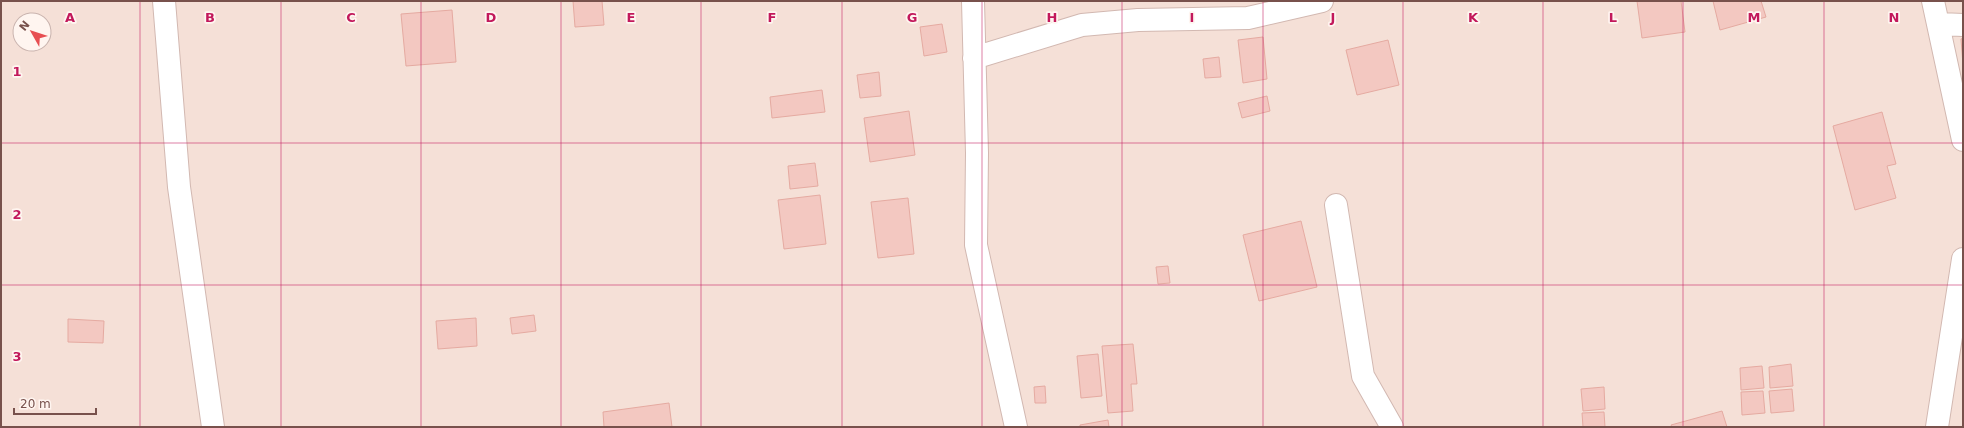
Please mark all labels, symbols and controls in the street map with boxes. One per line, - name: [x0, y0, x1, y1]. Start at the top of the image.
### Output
- text: A: [65, 10, 75, 25]
- text: B: [205, 10, 215, 25]
- text: C: [346, 10, 356, 25]
- text: D: [486, 10, 497, 25]
- text: E: [627, 10, 635, 25]
- text: F: [768, 10, 776, 25]
- text: G: [907, 10, 917, 25]
- text: H: [1047, 10, 1057, 25]
- text: I: [1190, 10, 1194, 25]
- text: J: [1330, 10, 1335, 25]
- text: K: [1468, 10, 1479, 25]
- text: L: [1609, 10, 1617, 25]
- text: M: [1748, 10, 1760, 25]
- text: N: [1889, 10, 1899, 25]
- north arrow: [12, 12, 52, 52]
- text: N: [17, 18, 33, 34]
- text: 1: [12, 64, 22, 79]
- text: 2: [12, 207, 22, 222]
- text: 3: [12, 349, 22, 364]
- scale bar: [14, 390, 96, 416]
- text: 20 m: [20, 397, 51, 411]

